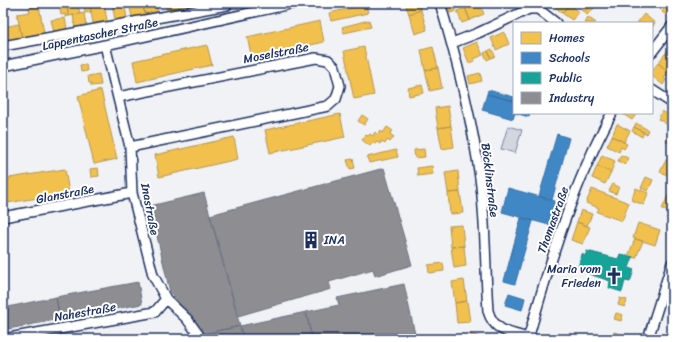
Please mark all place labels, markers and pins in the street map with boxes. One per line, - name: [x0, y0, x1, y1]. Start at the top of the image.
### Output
- place label: INA: [323, 229, 345, 251]
- building icon: INA: [301, 230, 321, 250]
- place label: Maria vom Frieden: [547, 258, 601, 294]
- church icon: Maria vom Frieden: [604, 266, 624, 286]

